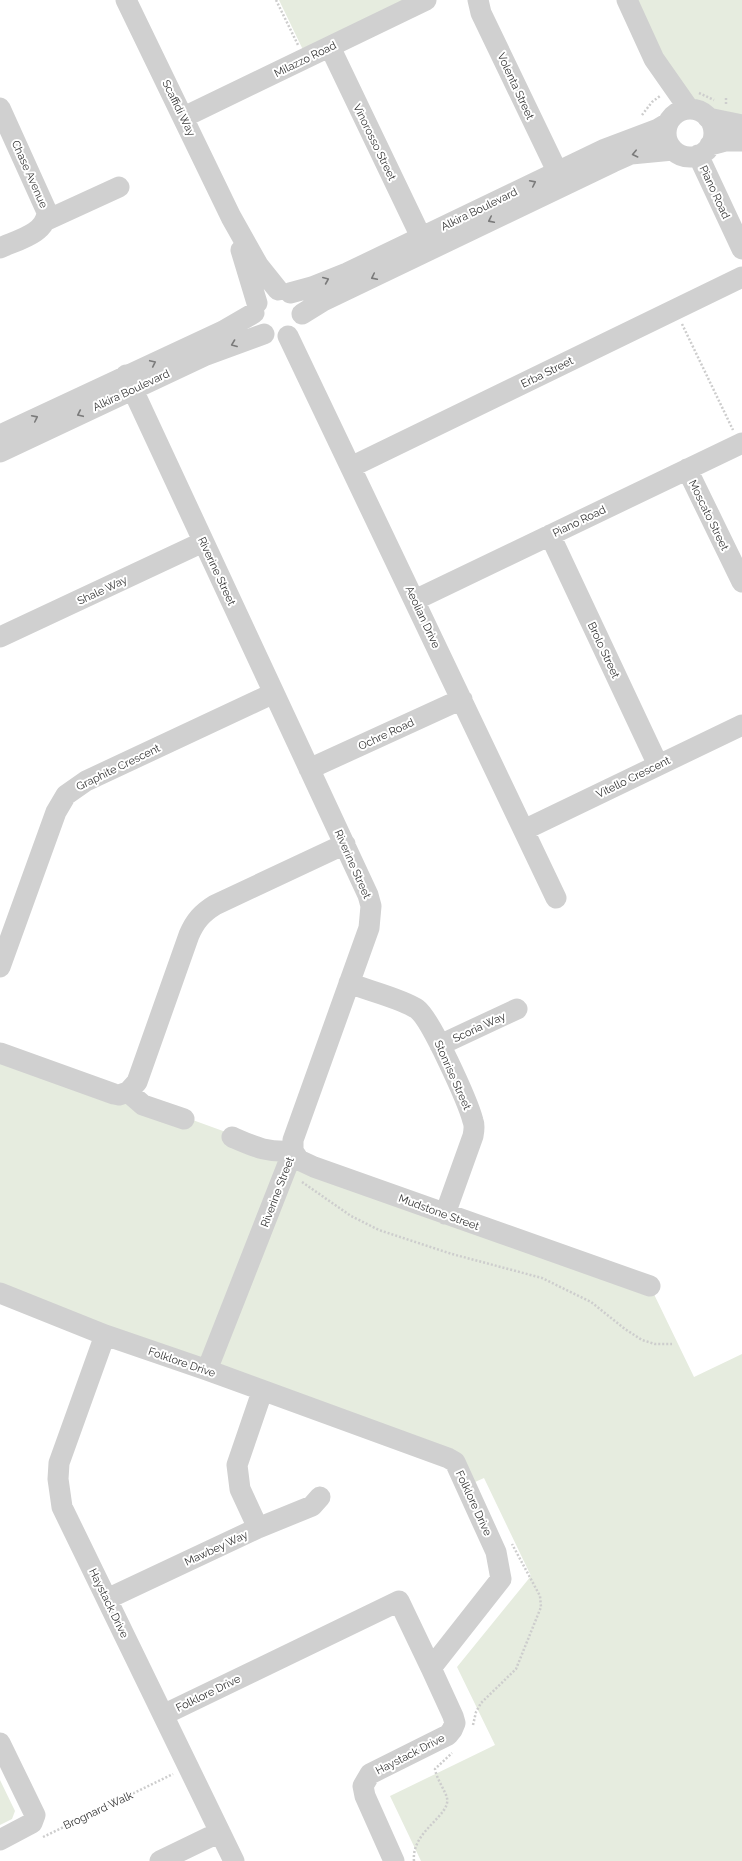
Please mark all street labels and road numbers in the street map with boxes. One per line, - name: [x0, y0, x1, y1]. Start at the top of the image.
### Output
- street label: Milazzo Road: [272, 39, 339, 80]
- street label: Volenta Street: [494, 51, 537, 122]
- street label: Scaffidi Way: [159, 78, 198, 139]
- street label: Vinorosso Street: [350, 102, 399, 183]
- street label: Chase Avenue: [9, 138, 51, 211]
- street label: Piano Road: [697, 163, 733, 221]
- street label: Alkira Boulevard: [439, 185, 520, 234]
- street label: Erba Street: [519, 354, 576, 391]
- street label: Alkira Boulevard: [91, 367, 172, 414]
- street label: Moscato Street: [686, 478, 731, 553]
- street label: Piano Road: [551, 503, 608, 540]
- street label: Riverine Street: [195, 535, 238, 608]
- street label: Shale Way: [75, 573, 129, 608]
- street label: Aeolian Drive: [402, 584, 443, 651]
- street label: Brolo Street: [585, 620, 622, 681]
- street label: Ochre Road: [356, 716, 416, 753]
- street label: Graphite Crescent: [74, 741, 163, 793]
- street label: Vitello Crescent: [594, 754, 673, 801]
- street label: Riverine Street: [332, 828, 374, 901]
- street label: Scoria Way: [451, 1010, 508, 1045]
- street label: Stonrise Street: [431, 1039, 474, 1112]
- street label: Riverine Street: [258, 1155, 297, 1229]
- street label: Mudstone Street: [397, 1192, 481, 1233]
- street label: Folklore Drive: [147, 1345, 218, 1380]
- street label: Folklore Drive: [453, 1469, 495, 1538]
- street label: Mawbey Way: [183, 1528, 250, 1569]
- street label: Haystack Drive: [86, 1566, 131, 1641]
- street label: Folklore Drive: [174, 1672, 243, 1715]
- street label: Haystack Drive: [374, 1731, 447, 1777]
- street label: Brognard Walk: [61, 1789, 135, 1832]

